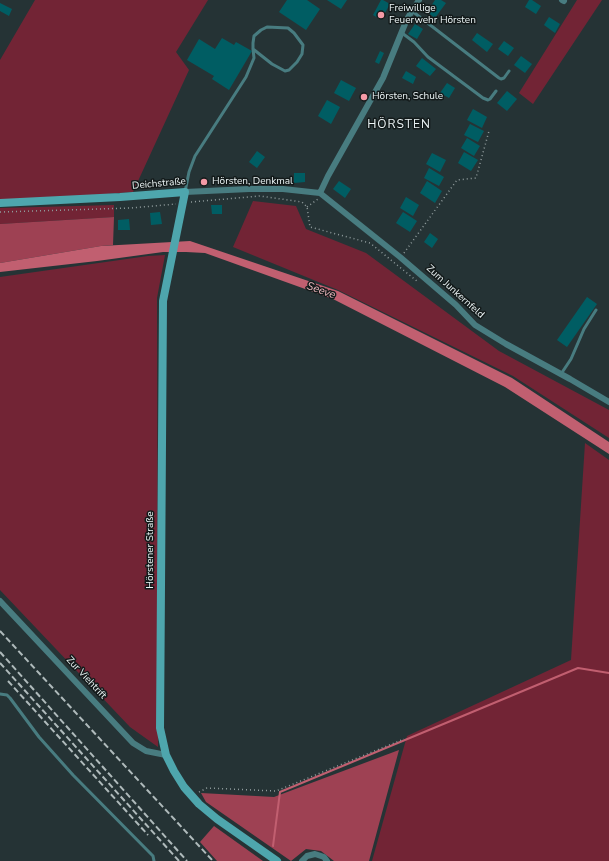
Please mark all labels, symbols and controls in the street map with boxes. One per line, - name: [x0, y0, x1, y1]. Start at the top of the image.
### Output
- place label: Freiwillige Feuerwehr Hörsten: [389, 3, 476, 26]
- marker: Freiwillige Feuerwehr Hörsten: [376, 10, 386, 20]
- place label: Hörsten, Schule: [372, 91, 443, 103]
- marker: Hörsten, Schule: [359, 92, 369, 102]
- district label: HÖRSTEN: [367, 118, 431, 132]
- street label: Deichstraße: [132, 176, 186, 192]
- place label: Hörsten, Denkmal: [212, 176, 293, 188]
- marker: Hörsten, Denkmal: [199, 177, 209, 187]
- street label: Zum Junkernfeld: [424, 263, 486, 321]
- water label: Seeve: [305, 280, 337, 302]
- street label: Hörstener Straße: [145, 511, 157, 589]
- street label: Zur Viehtrift: [63, 654, 109, 702]

